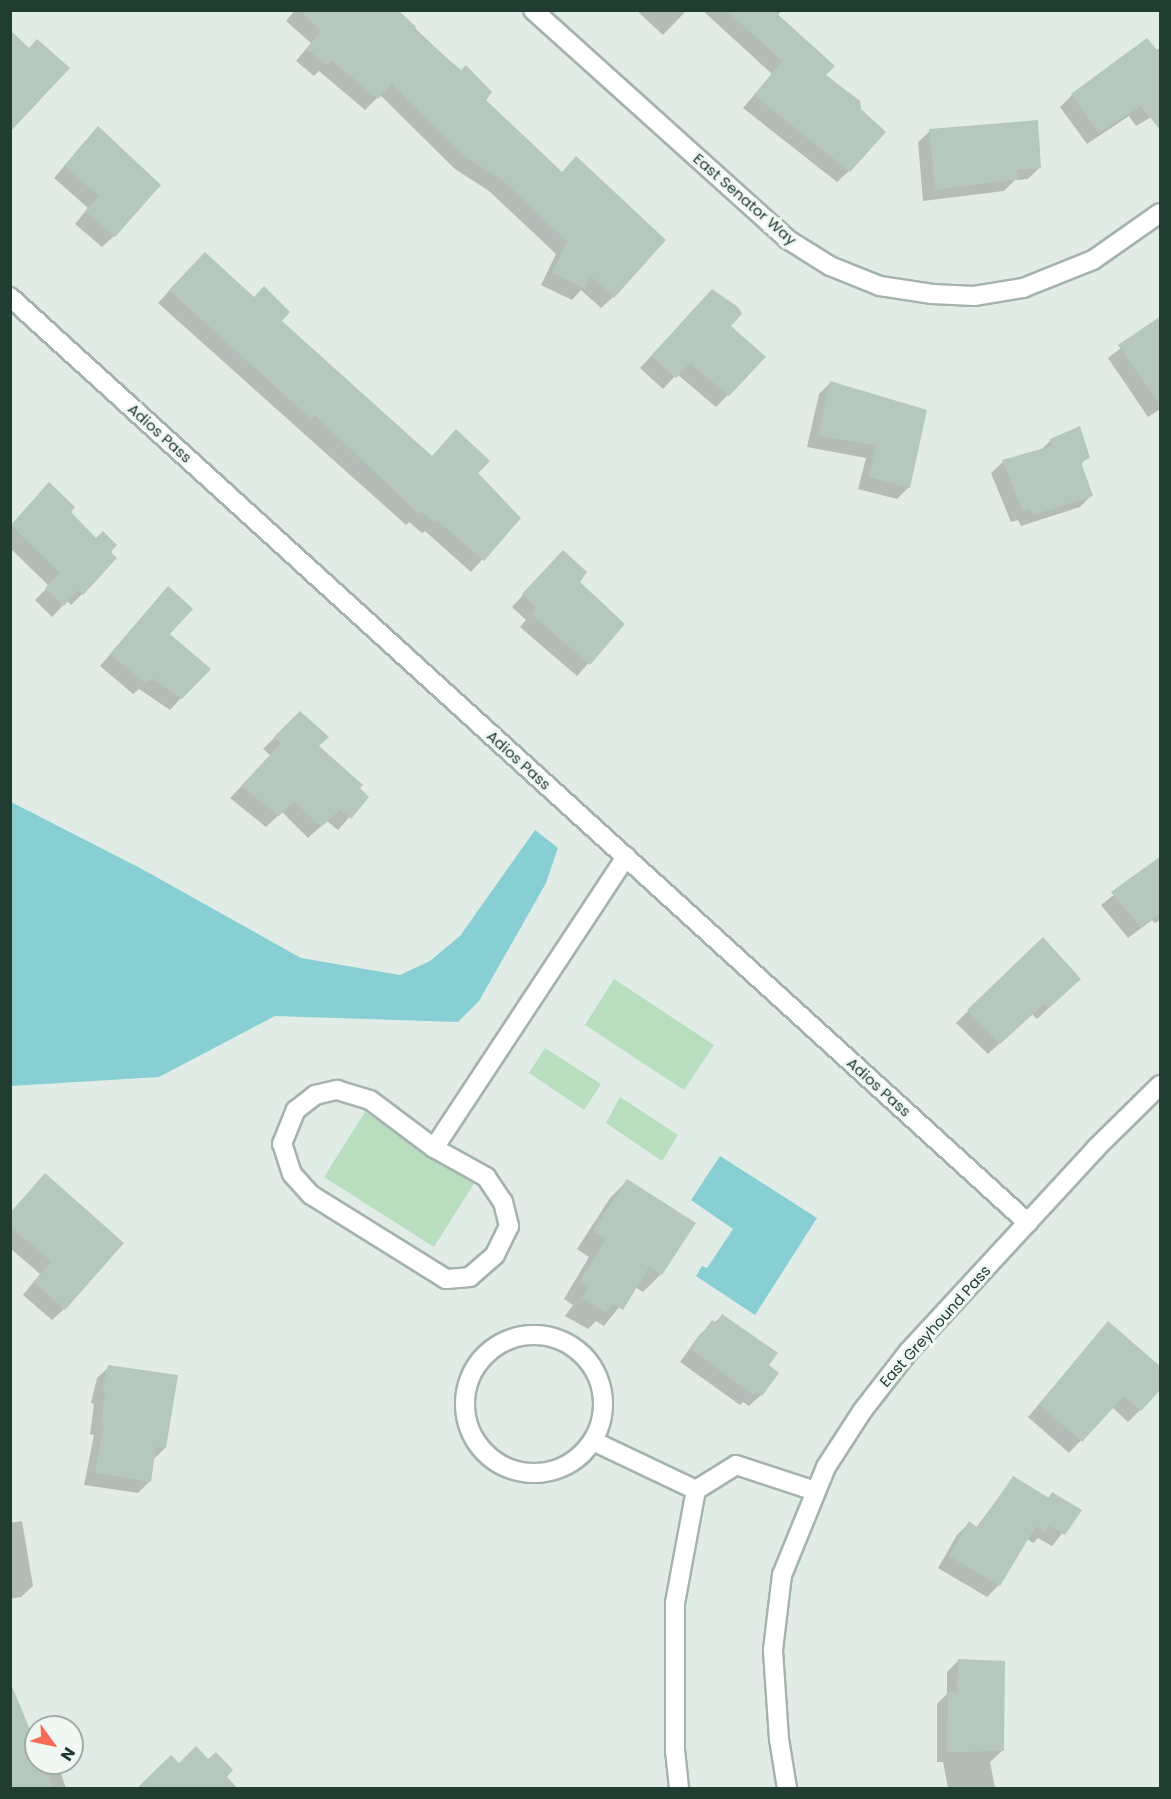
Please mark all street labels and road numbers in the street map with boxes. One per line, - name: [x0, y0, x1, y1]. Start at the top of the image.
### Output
- street label: East Senator Way: [690, 149, 800, 249]
- street label: Adios Pass: [124, 400, 196, 466]
- street label: Adios Pass: [483, 727, 555, 793]
- street label: Adios Pass: [843, 1054, 915, 1120]
- street label: East Greyhound Pass: [876, 1262, 994, 1390]

